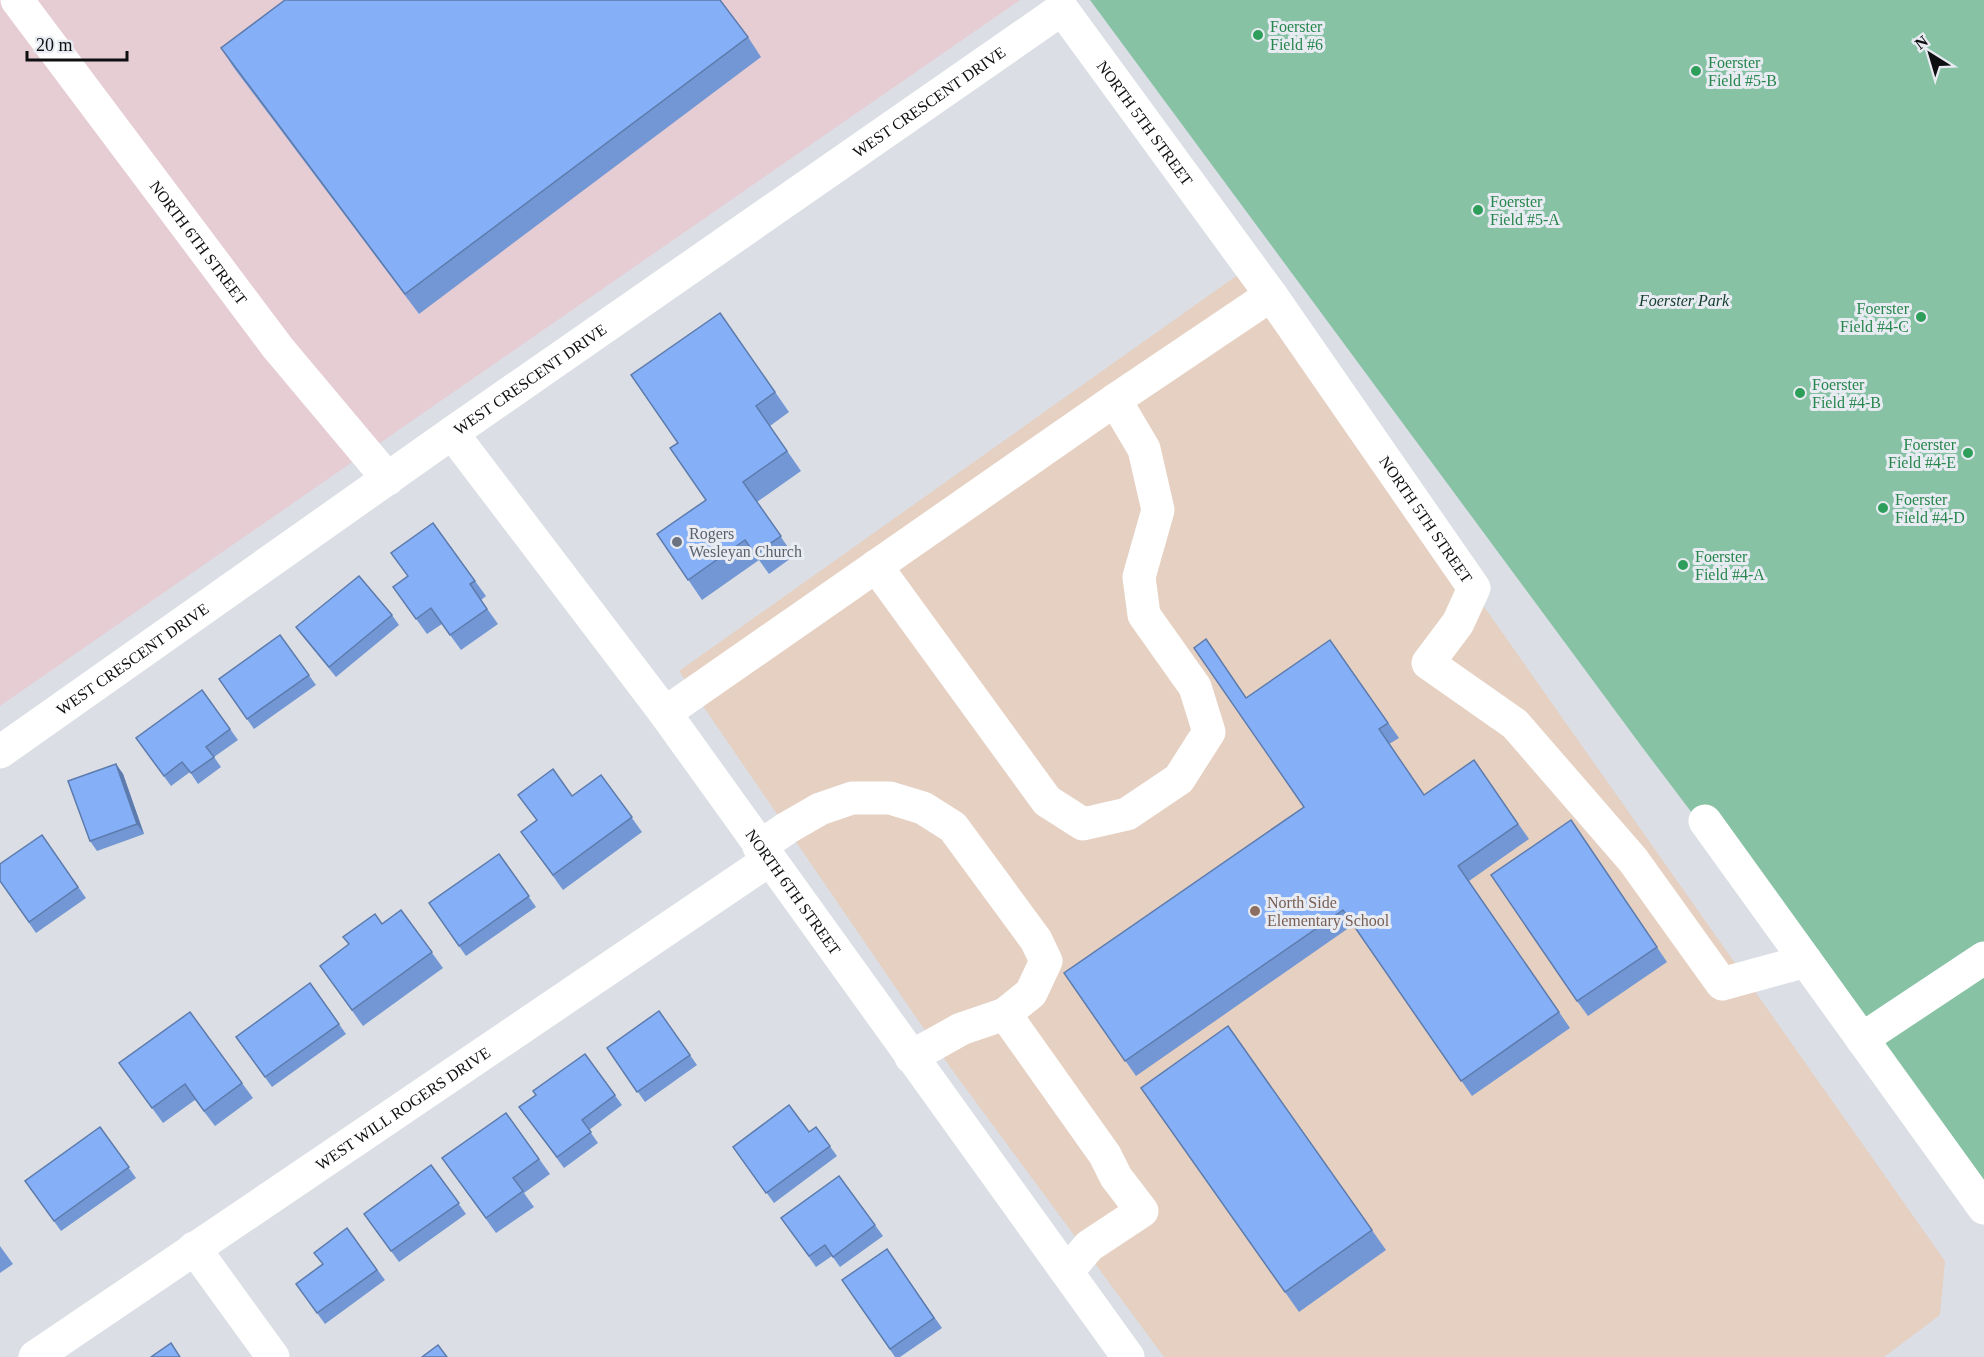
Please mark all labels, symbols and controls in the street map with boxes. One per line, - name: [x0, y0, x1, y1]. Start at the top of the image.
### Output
- place label: Foerster Field #6: [1270, 18, 1323, 53]
- scale bar: [27, 24, 128, 62]
- north arrow: [1900, 24, 1960, 84]
- marker: Foerster Field #6: [1251, 28, 1265, 42]
- text: N: [1912, 32, 1931, 53]
- text: 20 m: [36, 35, 73, 55]
- street label: WEST CRESCENT DRIVE: [850, 43, 1009, 161]
- place label: Foerster Field #5-B: [1708, 54, 1777, 89]
- street label: NORTH 5TH STREET: [1094, 57, 1196, 189]
- marker: Foerster Field #5-B: [1689, 64, 1703, 78]
- street label: NORTH 6TH STREET: [147, 178, 250, 308]
- place label: Foerster Field #5-A: [1490, 193, 1560, 228]
- marker: Foerster Field #5-A: [1471, 203, 1485, 217]
- park label: Foerster Park: [1638, 292, 1730, 309]
- place label: Foerster Field #4-C: [1840, 300, 1910, 335]
- marker: Foerster Field #4-C: [1914, 310, 1928, 324]
- street label: WEST CRESCENT DRIVE: [451, 320, 610, 438]
- place label: Foerster Field #4-B: [1812, 376, 1881, 411]
- marker: Foerster Field #4-B: [1793, 386, 1807, 400]
- place label: Foerster Field #4-E: [1888, 436, 1957, 471]
- marker: Foerster Field #4-E: [1961, 446, 1975, 460]
- street label: NORTH 5TH STREET: [1376, 453, 1476, 586]
- place label: Foerster Field #4-D: [1895, 491, 1965, 526]
- marker: Foerster Field #4-D: [1876, 501, 1890, 515]
- place label: Rogers Wesleyan Church: [689, 525, 802, 561]
- marker: Rogers Wesleyan Church: [670, 535, 684, 549]
- place label: Foerster Field #4-A: [1695, 548, 1765, 583]
- marker: Foerster Field #4-A: [1676, 558, 1690, 572]
- street label: WEST CRESCENT DRIVE: [54, 600, 212, 718]
- street label: NORTH 6TH STREET: [742, 826, 844, 958]
- place label: North Side Elementary School: [1267, 894, 1390, 930]
- marker: North Side Elementary School: [1248, 904, 1262, 918]
- street label: WEST WILL ROGERS DRIVE: [313, 1044, 493, 1173]

